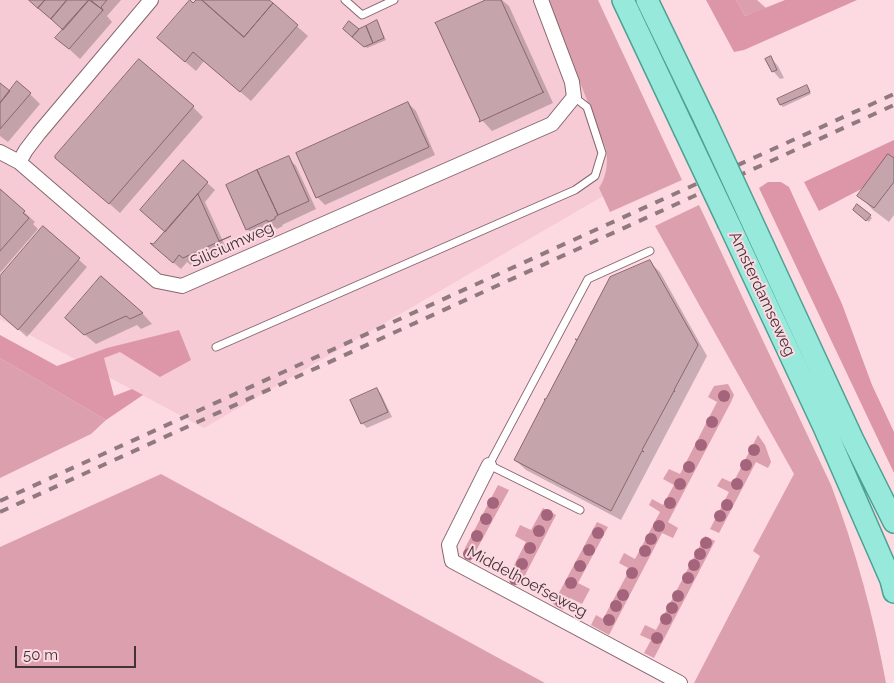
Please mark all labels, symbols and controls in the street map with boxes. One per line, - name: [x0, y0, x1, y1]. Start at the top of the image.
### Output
- street label: Siliciumweg: [187, 218, 277, 272]
- street label: Amsterdamseweg: [725, 229, 799, 359]
- street label: Middelhoefseweg: [464, 542, 590, 622]
- scale bar: [18, 636, 139, 668]
- text: 50 m: [23, 646, 58, 664]

